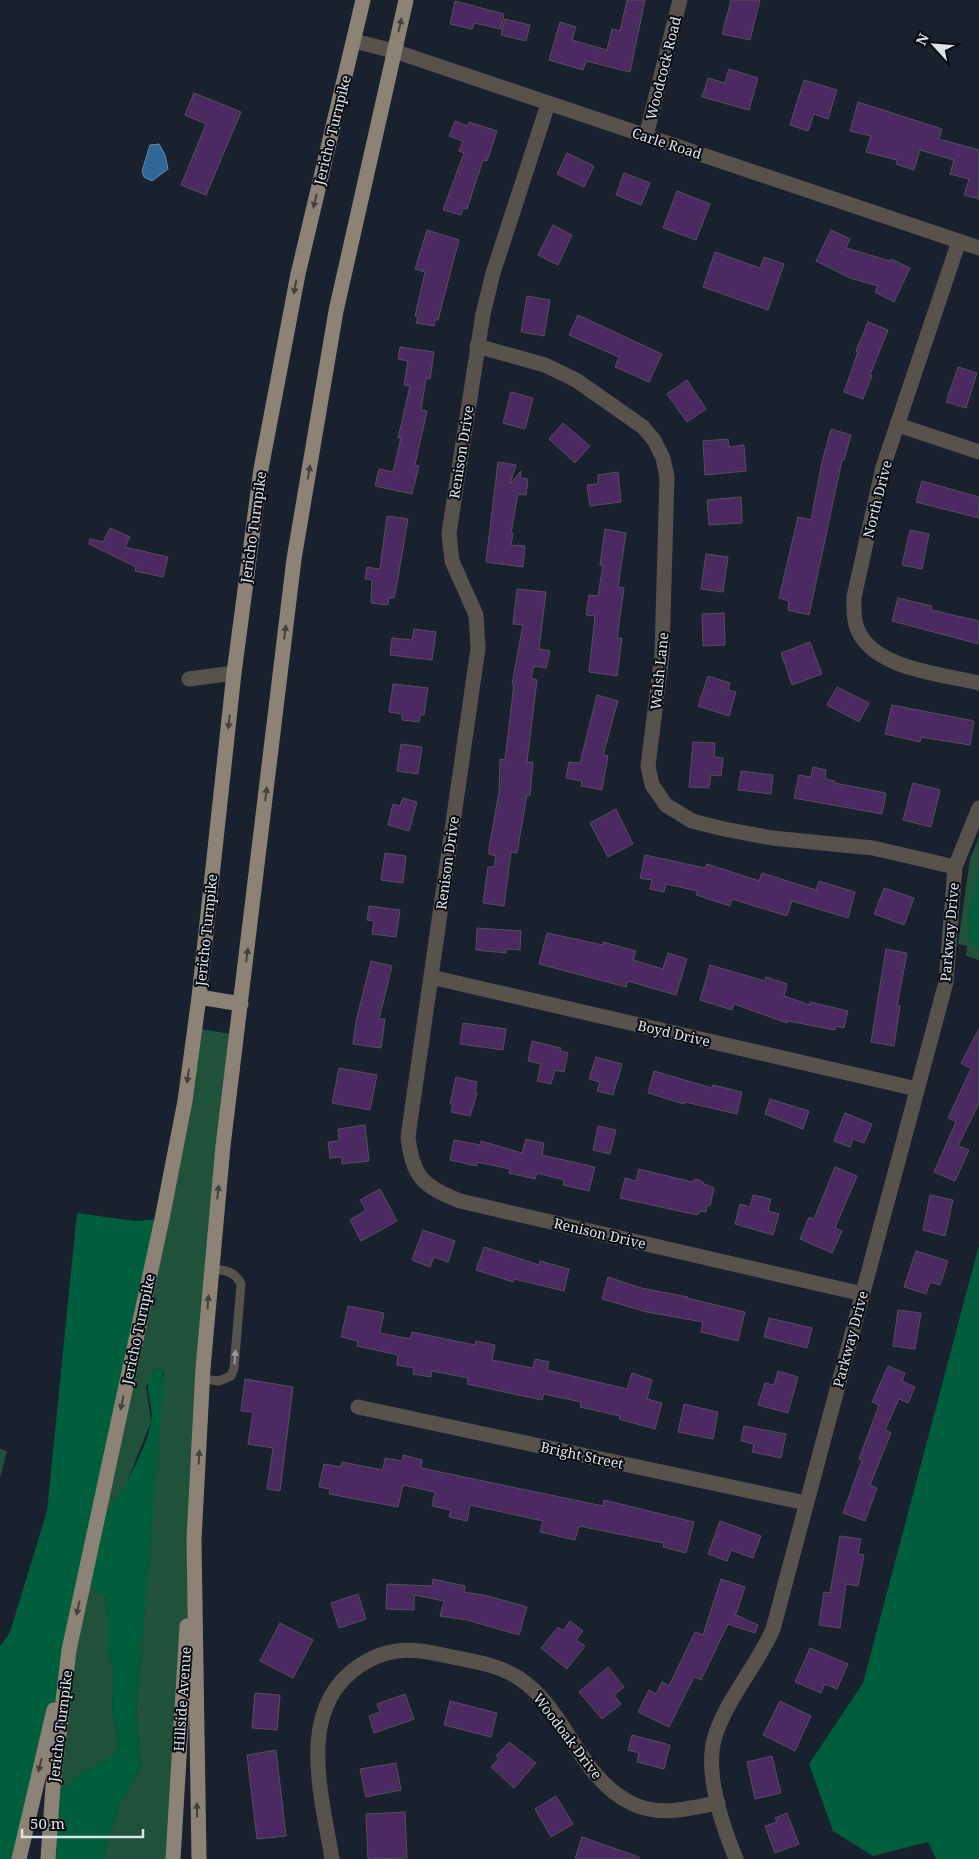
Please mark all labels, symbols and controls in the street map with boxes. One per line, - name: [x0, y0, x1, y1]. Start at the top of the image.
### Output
- street label: Woodcock Road: [641, 14, 685, 122]
- one-way arrow: [396, 18, 404, 33]
- north arrow: [909, 20, 959, 70]
- text: N: [911, 30, 933, 48]
- street label: Jericho Turnpike: [309, 73, 355, 188]
- street label: Carle Road: [630, 123, 705, 163]
- one-way arrow: [311, 193, 319, 208]
- one-way arrow: [291, 279, 299, 295]
- street label: Renison Drive: [444, 404, 478, 500]
- street label: North Drive: [858, 458, 896, 540]
- one-way arrow: [305, 463, 313, 479]
- street label: Jericho Turnpike: [236, 470, 270, 585]
- one-way arrow: [281, 624, 289, 640]
- street label: Walsh Lane: [645, 631, 673, 711]
- one-way arrow: [224, 714, 232, 730]
- one-way arrow: [262, 786, 270, 802]
- street label: Renison Drive: [431, 815, 463, 911]
- street label: Jericho Turnpike: [191, 873, 221, 988]
- street label: Parkway Drive: [935, 882, 963, 982]
- one-way arrow: [243, 947, 251, 963]
- street label: Boyd Drive: [636, 1015, 712, 1051]
- one-way arrow: [184, 1069, 192, 1085]
- one-way arrow: [214, 1184, 222, 1200]
- street label: Renison Drive: [552, 1213, 648, 1253]
- street label: Jericho Turnpike: [117, 1272, 159, 1387]
- street label: Parkway Drive: [828, 1289, 872, 1389]
- one-way arrow: [205, 1293, 213, 1309]
- one-way arrow: [231, 1349, 239, 1365]
- one-way arrow: [118, 1396, 126, 1411]
- street label: Bright Street: [539, 1437, 625, 1473]
- one-way arrow: [195, 1449, 203, 1465]
- one-way arrow: [74, 1600, 82, 1615]
- street label: Hillside Avenue: [169, 1646, 195, 1752]
- street label: Jericho Turnpike: [44, 1669, 76, 1784]
- street label: Woodoak Drive: [529, 1689, 607, 1783]
- one-way arrow: [36, 1758, 44, 1773]
- one-way arrow: [193, 1802, 201, 1818]
- scale bar: [22, 1806, 144, 1838]
- text: 50 m: [30, 1813, 65, 1833]

